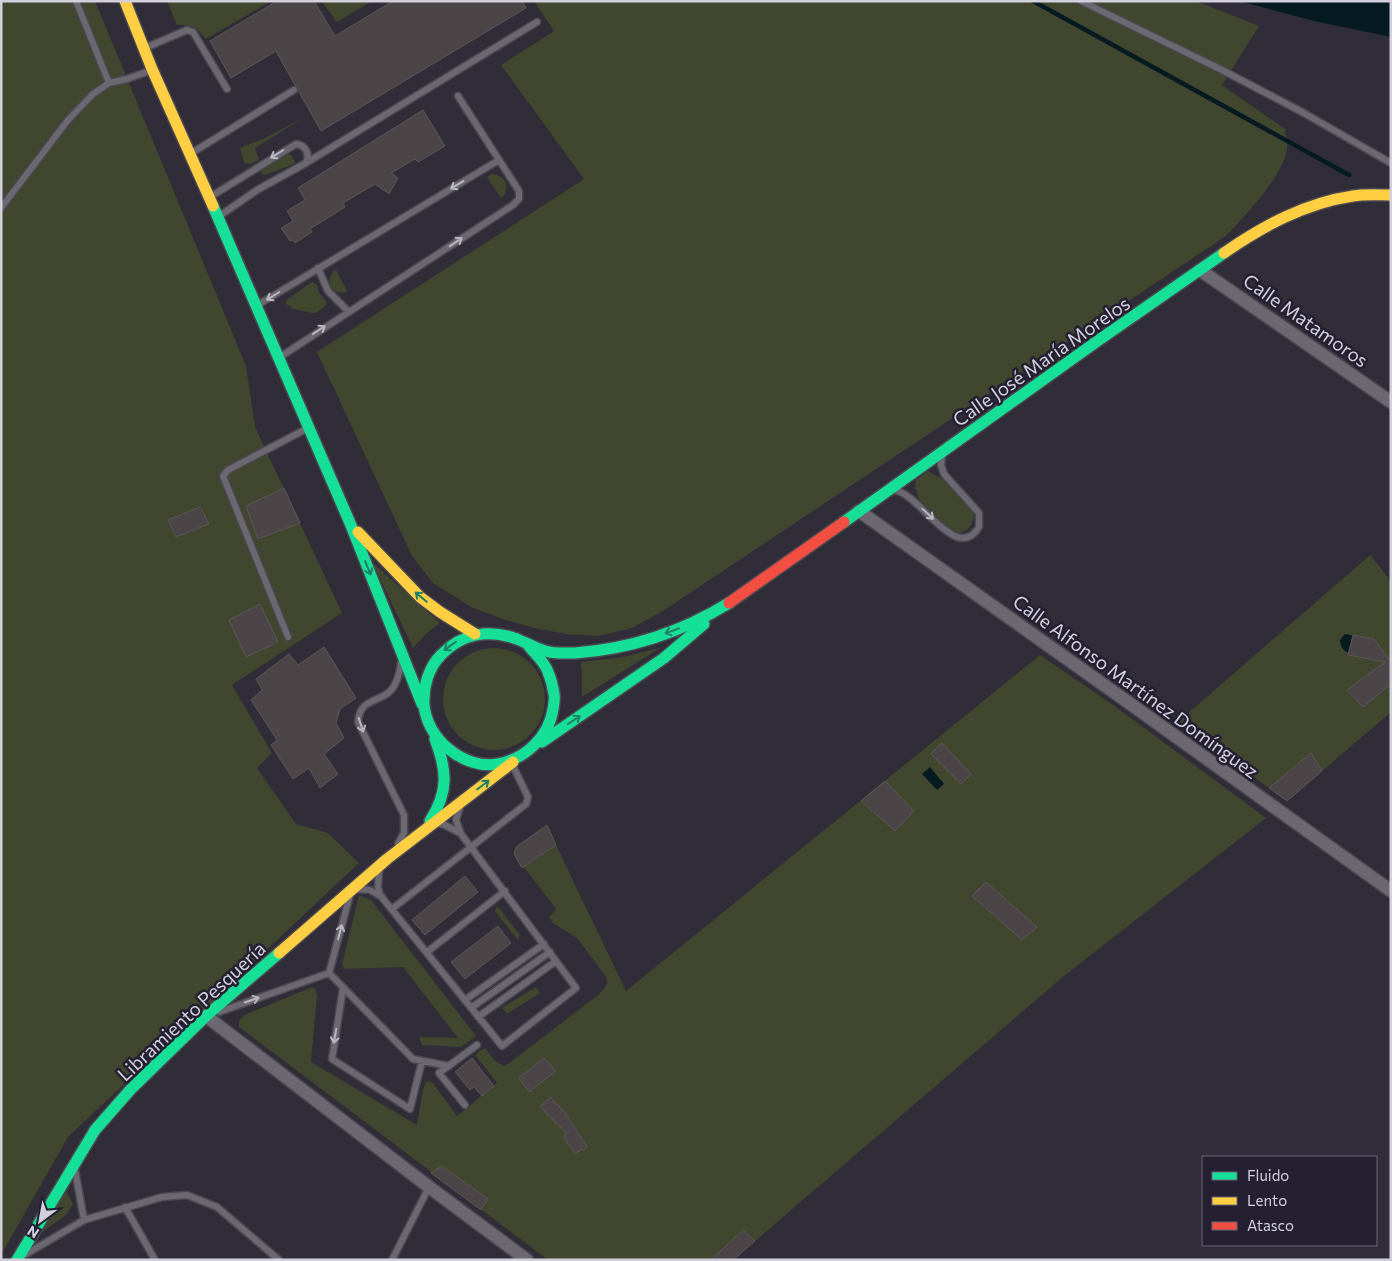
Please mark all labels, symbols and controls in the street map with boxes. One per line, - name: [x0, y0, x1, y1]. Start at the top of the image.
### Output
- one-way arrow: [270, 150, 284, 160]
- one-way arrow: [450, 180, 464, 190]
- one-way arrow: [448, 236, 462, 246]
- street label: Calle Matamoros: [1239, 268, 1373, 372]
- one-way arrow: [266, 291, 280, 301]
- street label: Calle José María Morelos: [948, 291, 1134, 431]
- one-way arrow: [312, 325, 326, 335]
- one-way arrow: [922, 508, 934, 520]
- one-way arrow: [364, 560, 373, 575]
- street label: Calle Alfonso Martínez Domínguez: [1009, 589, 1263, 783]
- one-way arrow: [414, 591, 427, 603]
- one-way arrow: [665, 627, 680, 636]
- one-way arrow: [443, 641, 457, 651]
- one-way arrow: [567, 715, 581, 725]
- one-way arrow: [356, 717, 366, 733]
- one-way arrow: [476, 780, 490, 790]
- one-way arrow: [336, 924, 345, 940]
- street label: Libramiento Pesquería: [112, 937, 270, 1085]
- one-way arrow: [244, 995, 259, 1004]
- one-way arrow: [330, 1028, 340, 1044]
- legend: [1202, 1156, 1377, 1246]
- text: Fluido: [1247, 1166, 1289, 1184]
- text: Lento: [1247, 1191, 1287, 1209]
- north arrow: [15, 1196, 65, 1246]
- text: Atasco: [1247, 1216, 1294, 1234]
- text: N: [24, 1222, 42, 1242]

